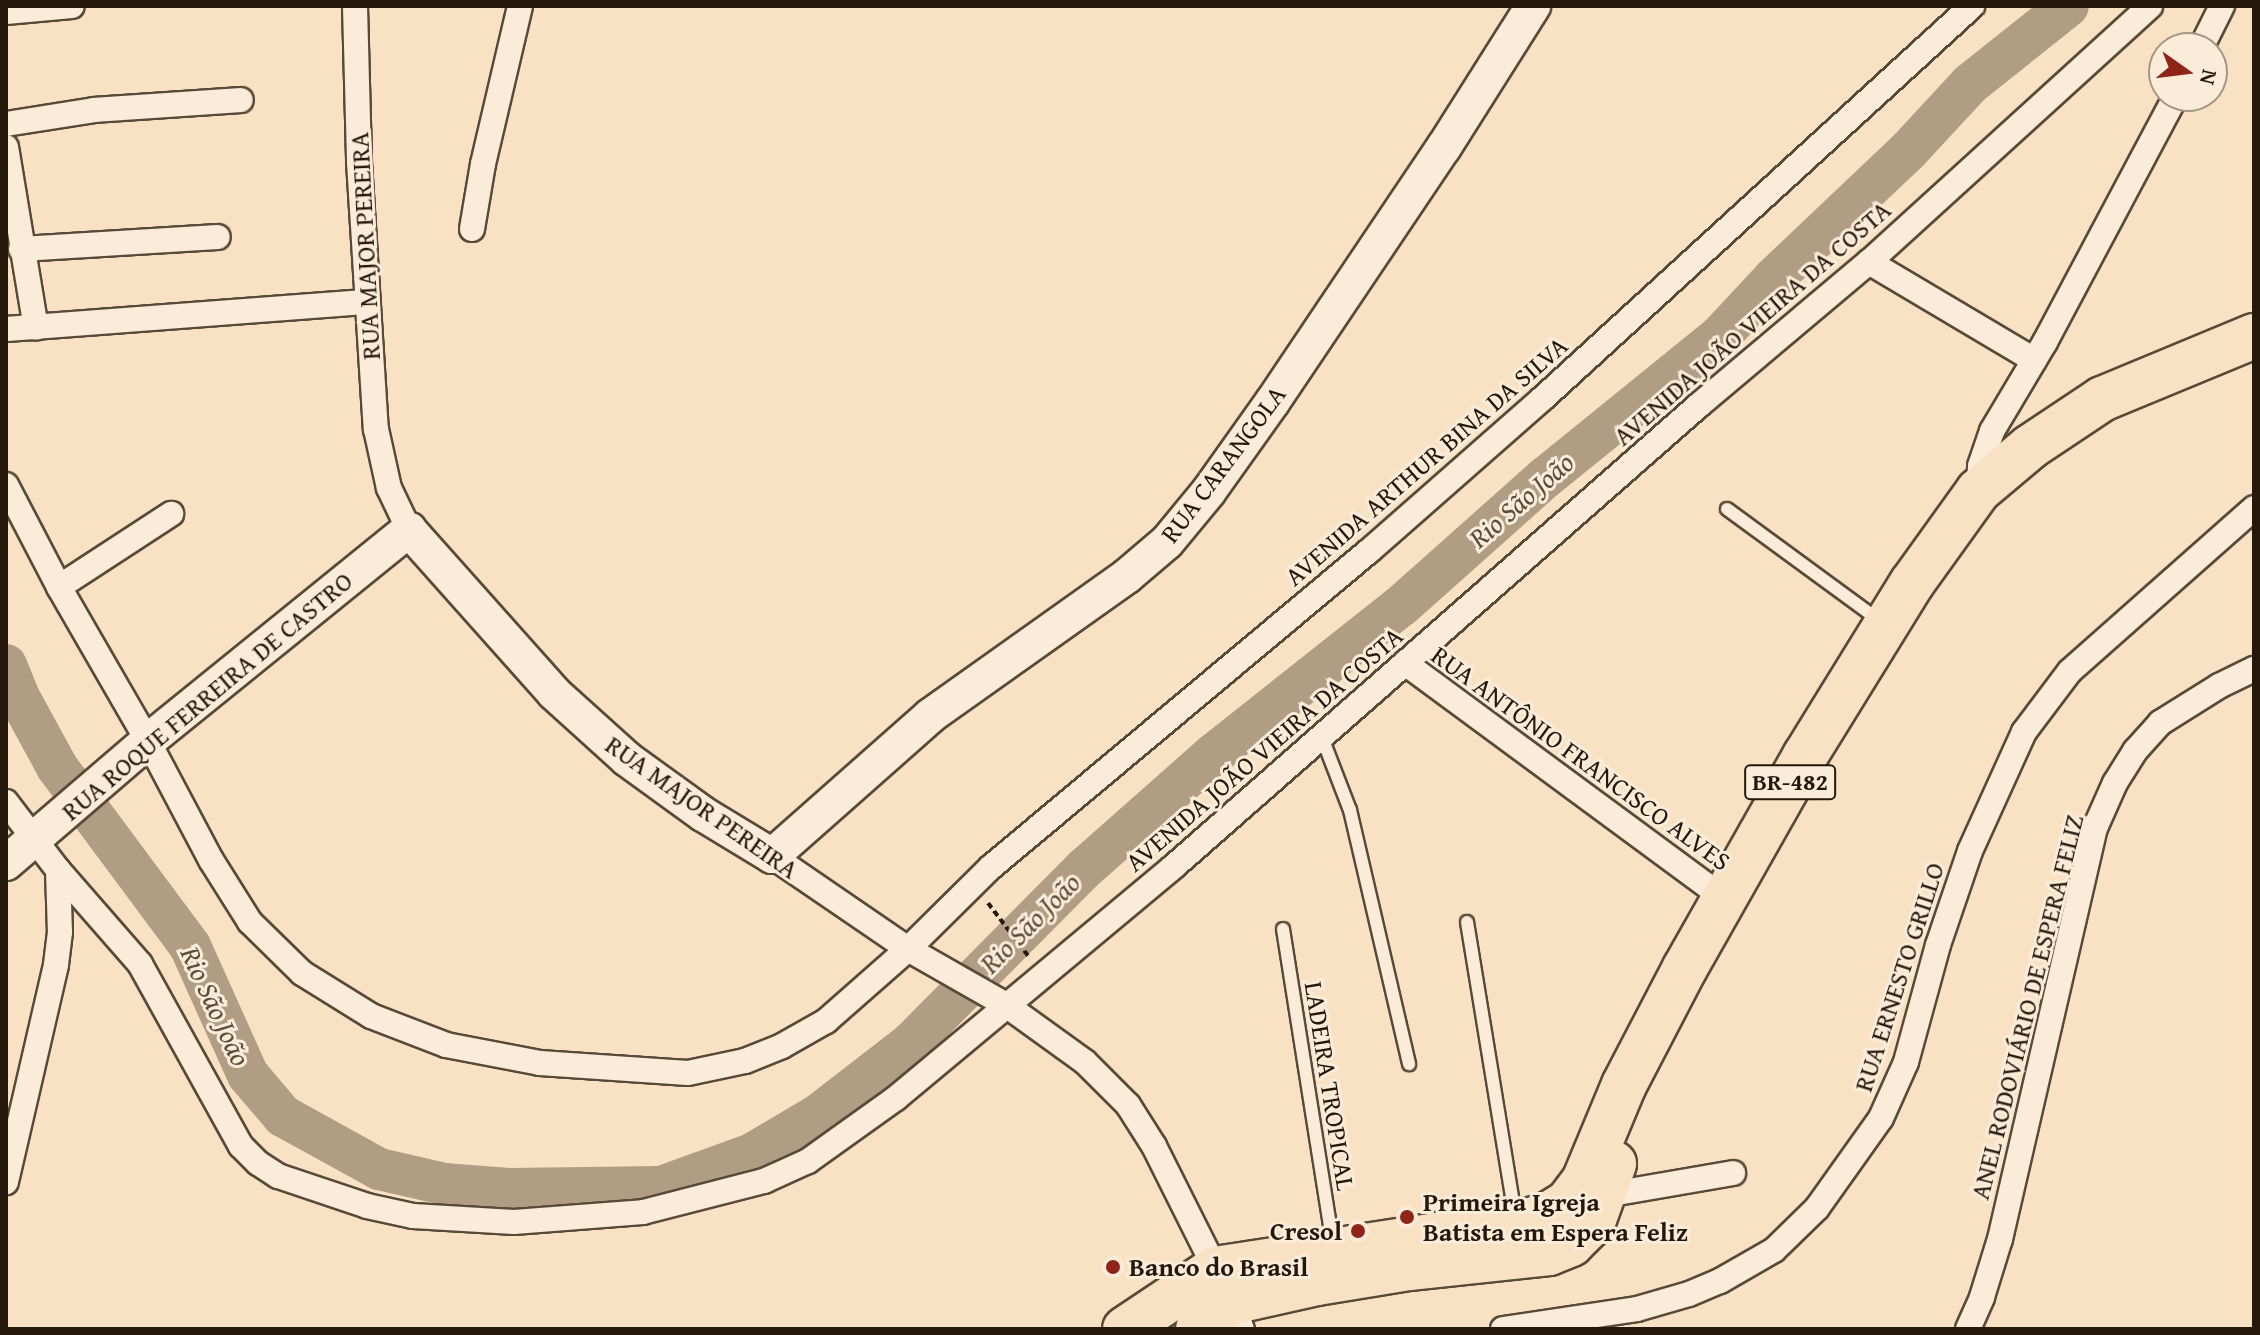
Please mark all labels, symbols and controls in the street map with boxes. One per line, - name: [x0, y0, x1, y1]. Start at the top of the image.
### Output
- north arrow: [2148, 32, 2228, 112]
- text: N: [2192, 66, 2227, 88]
- street label: RUA MAJOR PEREIRA: [343, 131, 387, 361]
- street label: AVENIDA JOÃO VIEIRA DA COSTA: [1607, 194, 1897, 452]
- street label: AVENIDA ARTHUR BINA DA SILVA: [1278, 330, 1574, 592]
- street label: RUA CARANGOLA: [1154, 379, 1292, 549]
- water label: Rio São João: [1462, 445, 1580, 555]
- street label: RUA ROQUE FERREIRA DE CASTRO: [55, 565, 359, 827]
- street label: AVENIDA JOÃO VIEIRA DA COSTA: [1119, 620, 1409, 878]
- street label: RUA ANTÔNIO FRANCISCO ALVES: [1425, 639, 1737, 877]
- street label: RUA MAJOR PEREIRA: [600, 729, 804, 885]
- road number: BR-482: [1744, 762, 1836, 802]
- street label: ANEL RODOVIÁRIO DE ESPERA FELIZ: [1964, 811, 2090, 1203]
- street label: RUA ERNESTO GRILLO: [1847, 859, 1951, 1095]
- water label: Rio São João: [973, 866, 1087, 980]
- water label: Rio São João: [174, 941, 258, 1071]
- street label: LADEIRA TROPICAL: [1298, 979, 1362, 1193]
- place label: Primeira Igreja Batista em Espera Feliz: [1423, 1186, 1688, 1248]
- marker: Primeira Igreja Batista em Espera Feliz: [1398, 1208, 1416, 1226]
- place label: Cresol: [1270, 1215, 1342, 1247]
- marker: Cresol: [1349, 1222, 1367, 1240]
- place label: Banco do Brasil: [1129, 1251, 1308, 1283]
- marker: Banco do Brasil: [1104, 1258, 1122, 1276]

